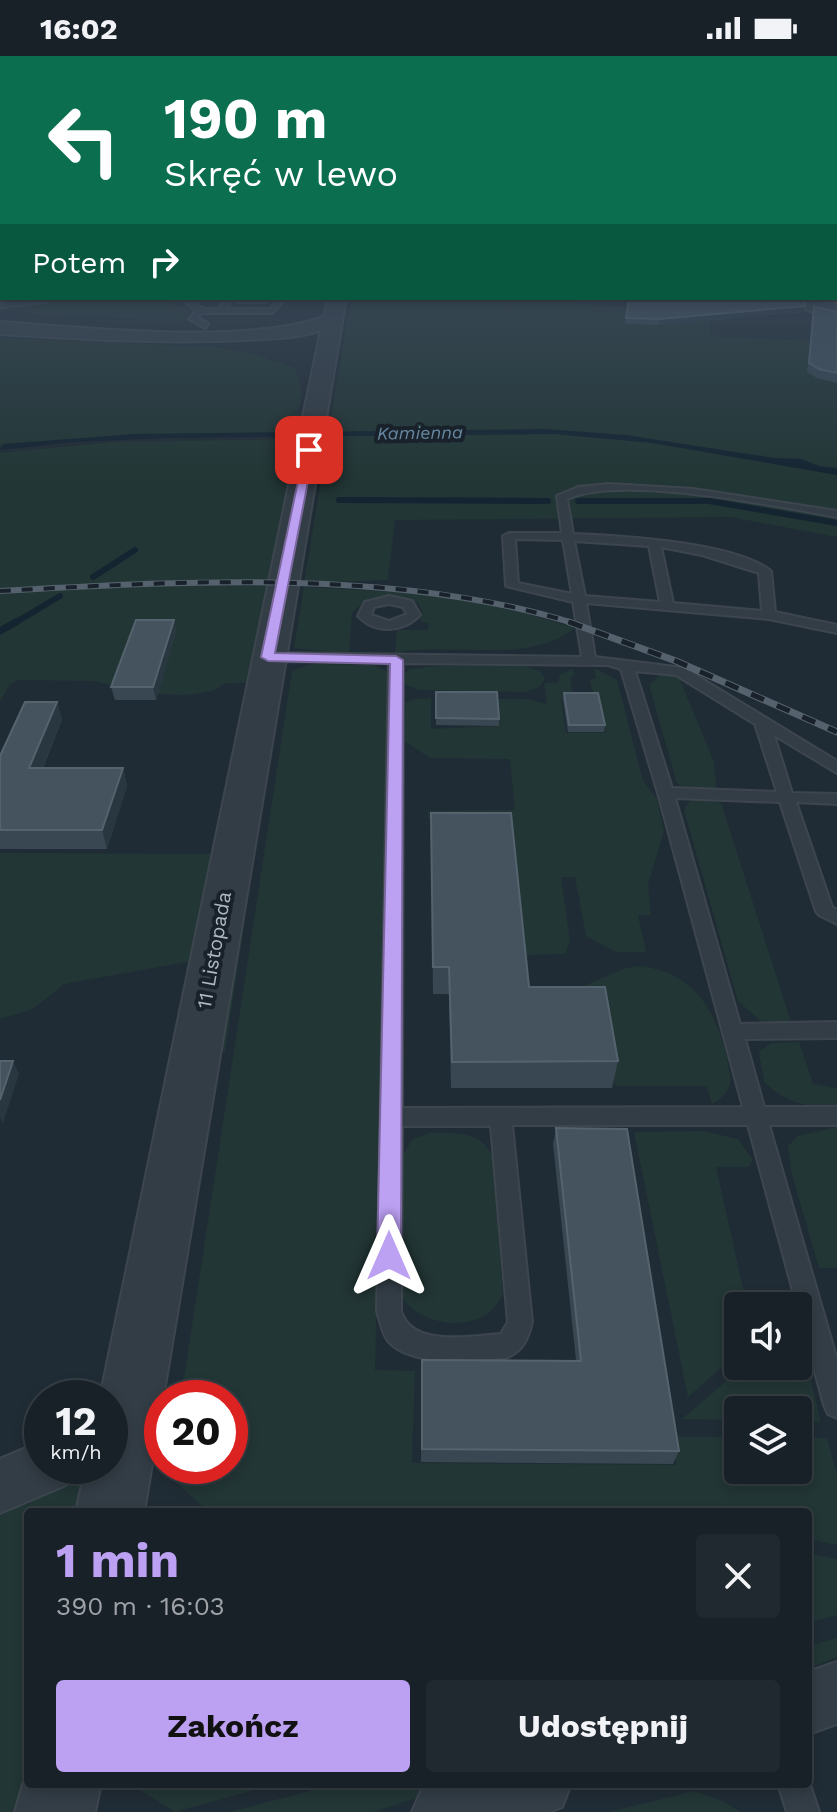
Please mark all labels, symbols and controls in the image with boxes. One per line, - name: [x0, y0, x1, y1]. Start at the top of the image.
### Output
- text: 16:02: [40, 11, 118, 46]
- text: 190 m: [164, 86, 327, 152]
- icon: left: [32, 88, 136, 192]
- text: Skręć w lewo: [164, 153, 398, 195]
- icon: right: [142, 240, 186, 284]
- text: Potem: [32, 245, 126, 280]
- pin: [275, 416, 343, 484]
- water label: Kamienna: [377, 421, 463, 444]
- icon: arrive: [287, 428, 331, 472]
- street label: 11 Listopada: [192, 890, 236, 1010]
- position arrow: [347, 1214, 431, 1298]
- map controls: [724, 1292, 812, 1484]
- button: sound: [724, 1292, 812, 1380]
- speed limit sign: 20: [144, 1380, 248, 1484]
- button: layers: [724, 1396, 812, 1484]
- text: 12: [55, 1398, 97, 1445]
- text: km/h: [50, 1440, 102, 1464]
- text: 1 min: [56, 1532, 179, 1589]
- button: close: [696, 1534, 780, 1618]
- text: 390 m · 16:03: [56, 1591, 225, 1621]
- button: Zakończ: [56, 1680, 410, 1772]
- button: Udostępnij: [426, 1680, 780, 1772]

